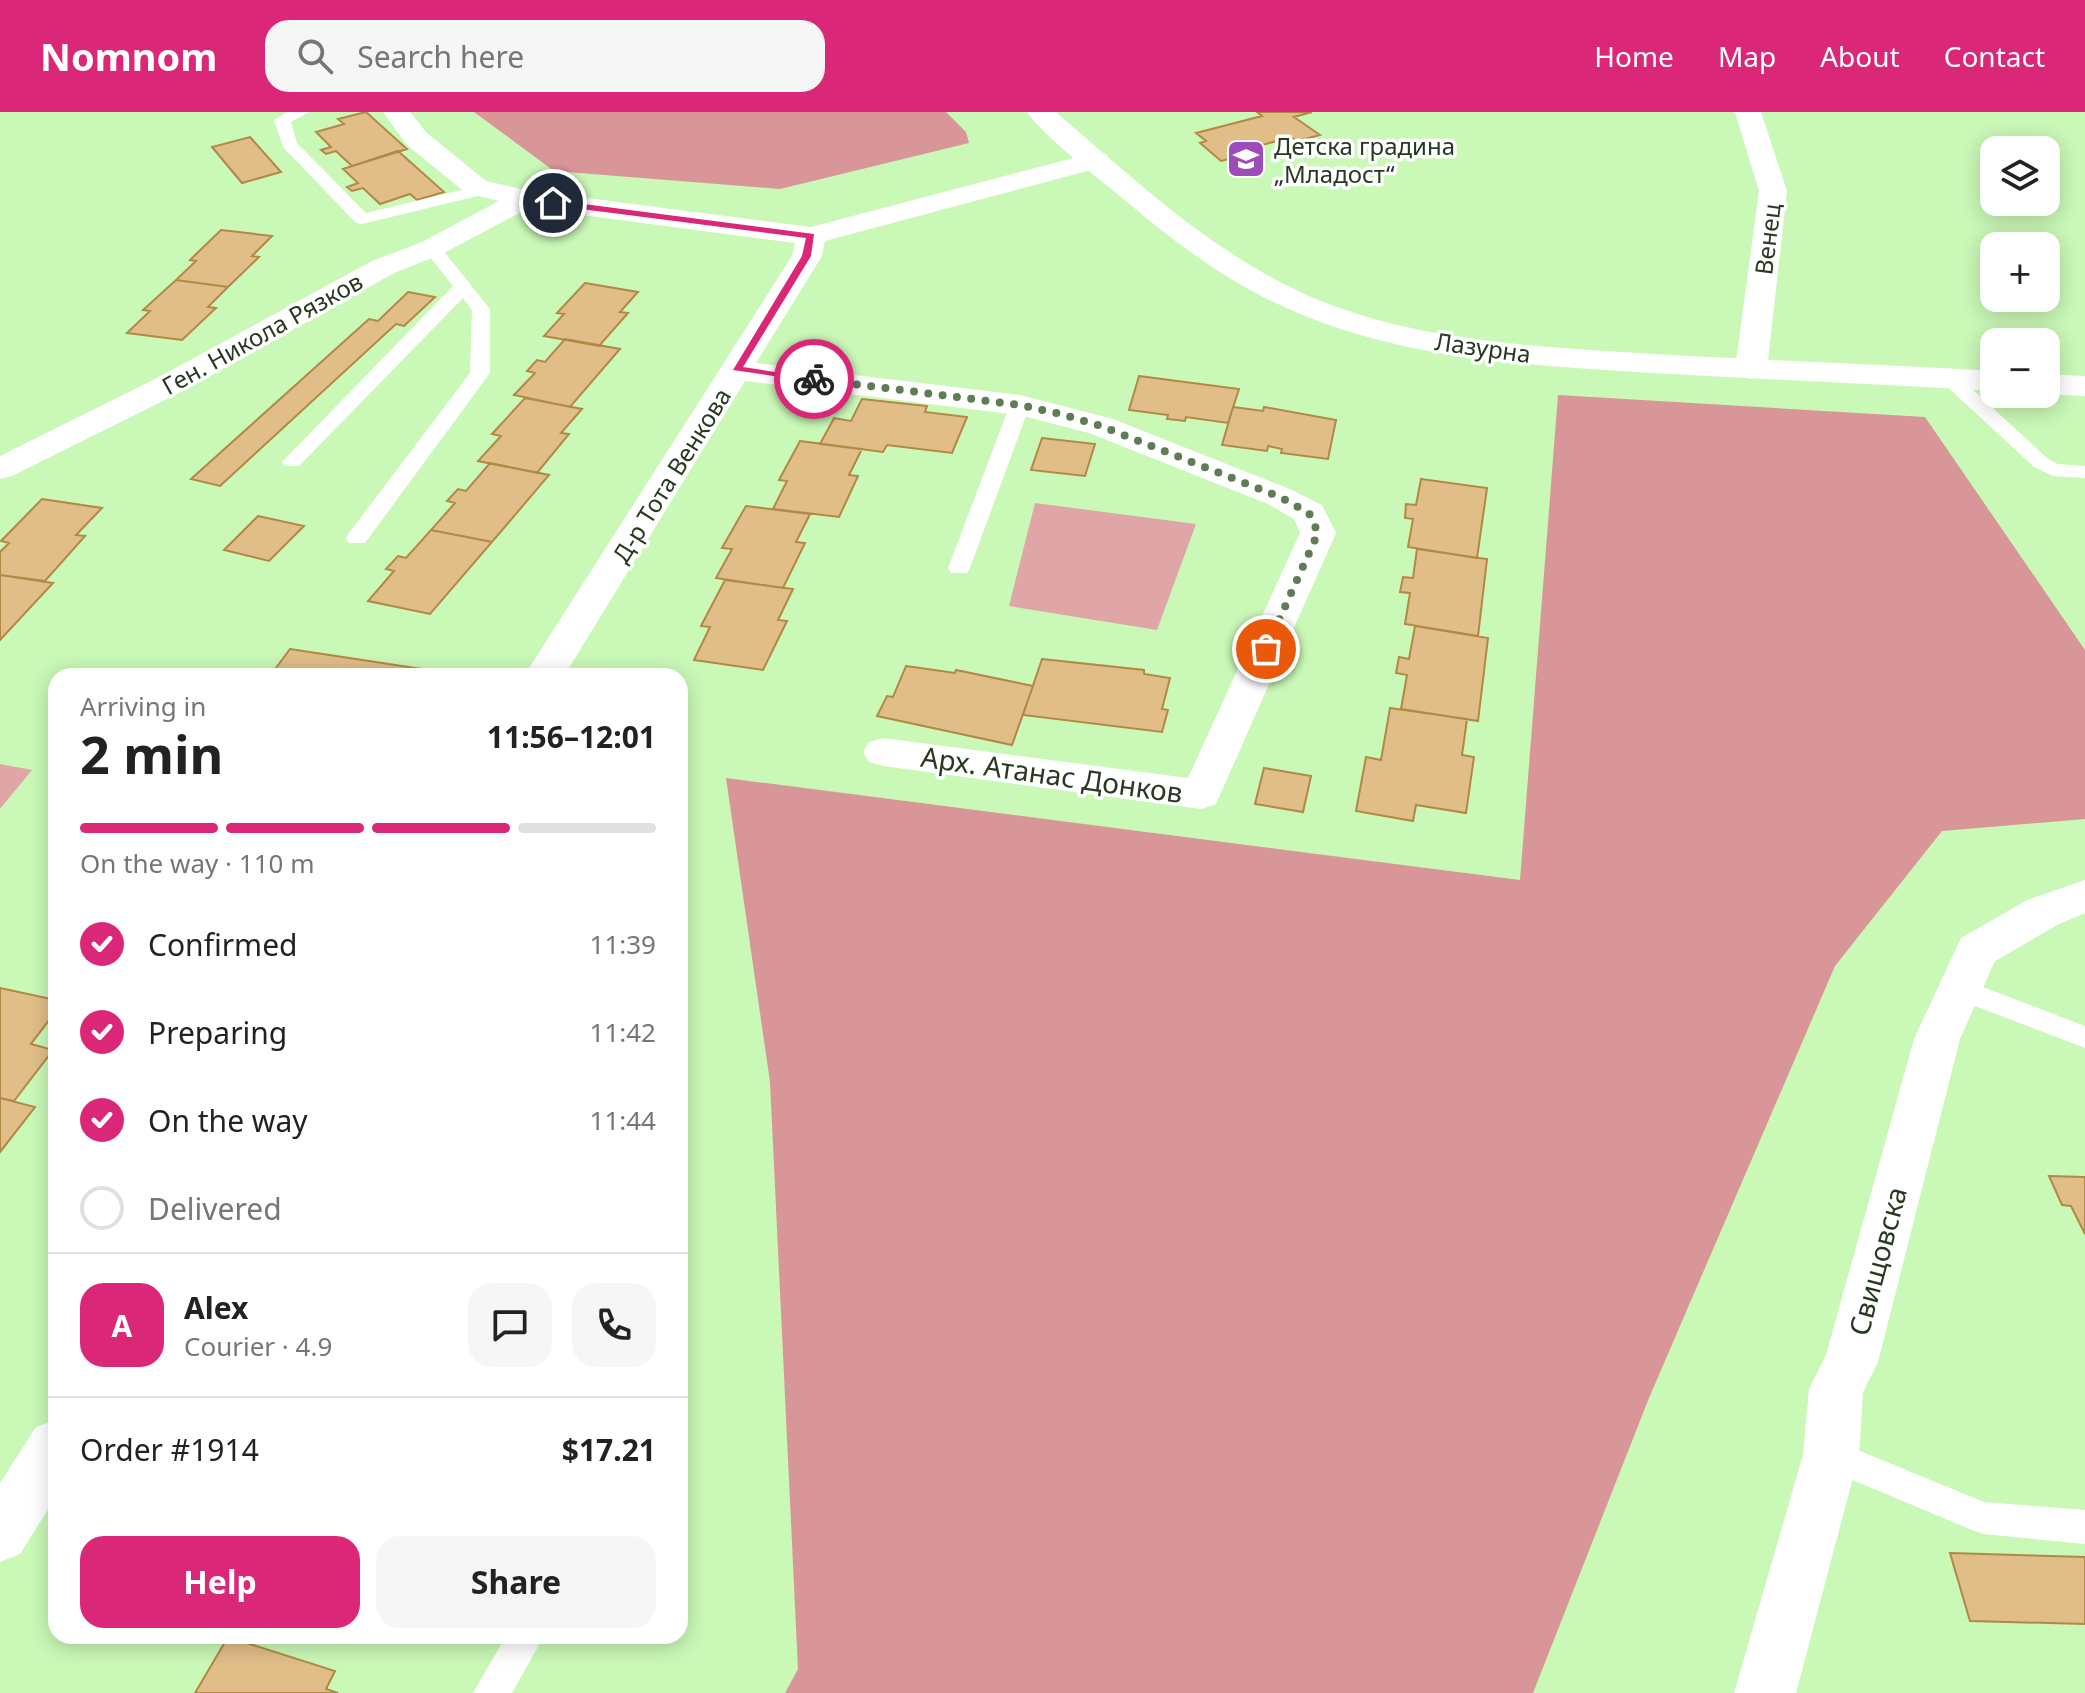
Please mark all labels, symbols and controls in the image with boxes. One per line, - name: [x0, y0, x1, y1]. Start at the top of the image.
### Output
- search box: [265, 20, 825, 92]
- text: Nomnom: [40, 30, 217, 82]
- icon: search: [293, 34, 337, 78]
- text: Search here: [357, 36, 524, 77]
- text: Home: [1594, 37, 1674, 75]
- text: Map: [1718, 37, 1776, 75]
- text: About: [1820, 37, 1900, 75]
- text: Contact: [1944, 37, 2045, 75]
- place label: Детска градина „Младост“: [1274, 129, 1455, 190]
- map controls: [1980, 136, 2060, 408]
- button: layers: [1980, 136, 2060, 216]
- school or university icon: Детска градина „Младост“: [1225, 138, 1267, 180]
- pin: [519, 169, 587, 237]
- icon: home: [531, 181, 575, 225]
- street label: Венец: [1746, 201, 1788, 276]
- button: +: [1980, 232, 2060, 312]
- street label: Ген. Никола Рязков: [156, 264, 368, 402]
- street label: Лазурна: [1433, 324, 1533, 370]
- button: −: [1980, 328, 2060, 408]
- courier: [774, 339, 854, 419]
- icon: bike: [792, 357, 836, 401]
- street label: Д-р Тота Венкова: [604, 381, 738, 569]
- pin: [1232, 615, 1300, 683]
- icon: bag: [1244, 627, 1288, 671]
- text: Arriving in: [80, 688, 206, 724]
- text: 11:56–12:01: [487, 716, 656, 757]
- text: 2 min: [80, 718, 223, 789]
- street label: Арх. Атанас Донков: [919, 737, 1185, 811]
- text: On the way · 110 m: [80, 845, 314, 881]
- icon: check: [80, 922, 124, 966]
- text: Confirmed: [148, 924, 298, 965]
- text: 11:39: [590, 926, 656, 962]
- icon: check: [80, 1010, 124, 1054]
- text: Preparing: [148, 1012, 287, 1053]
- text: 11:42: [590, 1014, 656, 1050]
- icon: check: [80, 1098, 124, 1142]
- text: On the way: [148, 1100, 308, 1141]
- text: 11:44: [590, 1102, 656, 1138]
- street label: Свищовска: [1839, 1183, 1915, 1339]
- text: Delivered: [148, 1188, 282, 1229]
- button: chat: [468, 1283, 552, 1367]
- button: phone: [572, 1283, 656, 1367]
- text: Alex: [184, 1287, 248, 1328]
- text: A: [112, 1305, 132, 1346]
- text: Courier · 4.9: [184, 1328, 332, 1364]
- text: Order #1914: [80, 1429, 259, 1470]
- text: $17.21: [562, 1429, 656, 1470]
- button: Help: [80, 1536, 360, 1628]
- button: Share: [376, 1536, 656, 1628]

